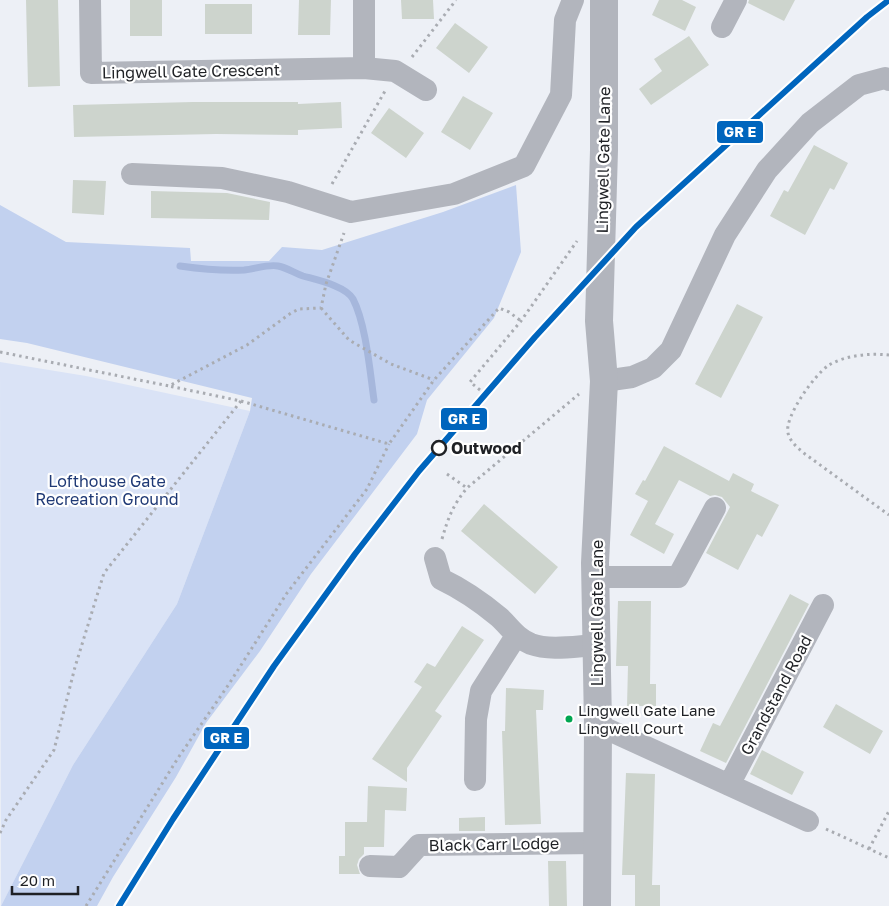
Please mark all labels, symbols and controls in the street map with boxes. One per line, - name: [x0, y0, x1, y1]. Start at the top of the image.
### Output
- street label: Lingwell Gate Crescent: [102, 59, 280, 83]
- street label: Lingwell Gate Lane: [592, 86, 614, 234]
- line badge: GR E: [716, 120, 764, 144]
- text: GR E: [724, 123, 756, 140]
- line badge: GR E: [440, 407, 488, 431]
- text: GR E: [448, 410, 480, 427]
- place label: Outwood: [451, 438, 522, 458]
- marker: Outwood: [431, 440, 447, 456]
- park label: Lofthouse Gate Recreation Ground: [35, 471, 179, 509]
- street label: Lingwell Gate Lane: [587, 540, 607, 686]
- street label: Grandstand Road: [736, 632, 816, 758]
- place label: Lingwell Gate Lane Lingwell Court: [578, 701, 716, 737]
- marker: Lingwell Gate Lane Lingwell Court: [564, 714, 574, 724]
- line badge: GR E: [203, 726, 250, 750]
- text: GR E: [210, 729, 242, 746]
- street label: Black Carr Lodge: [429, 833, 559, 855]
- scale bar: [12, 864, 79, 896]
- text: 20 m: [20, 871, 55, 889]

